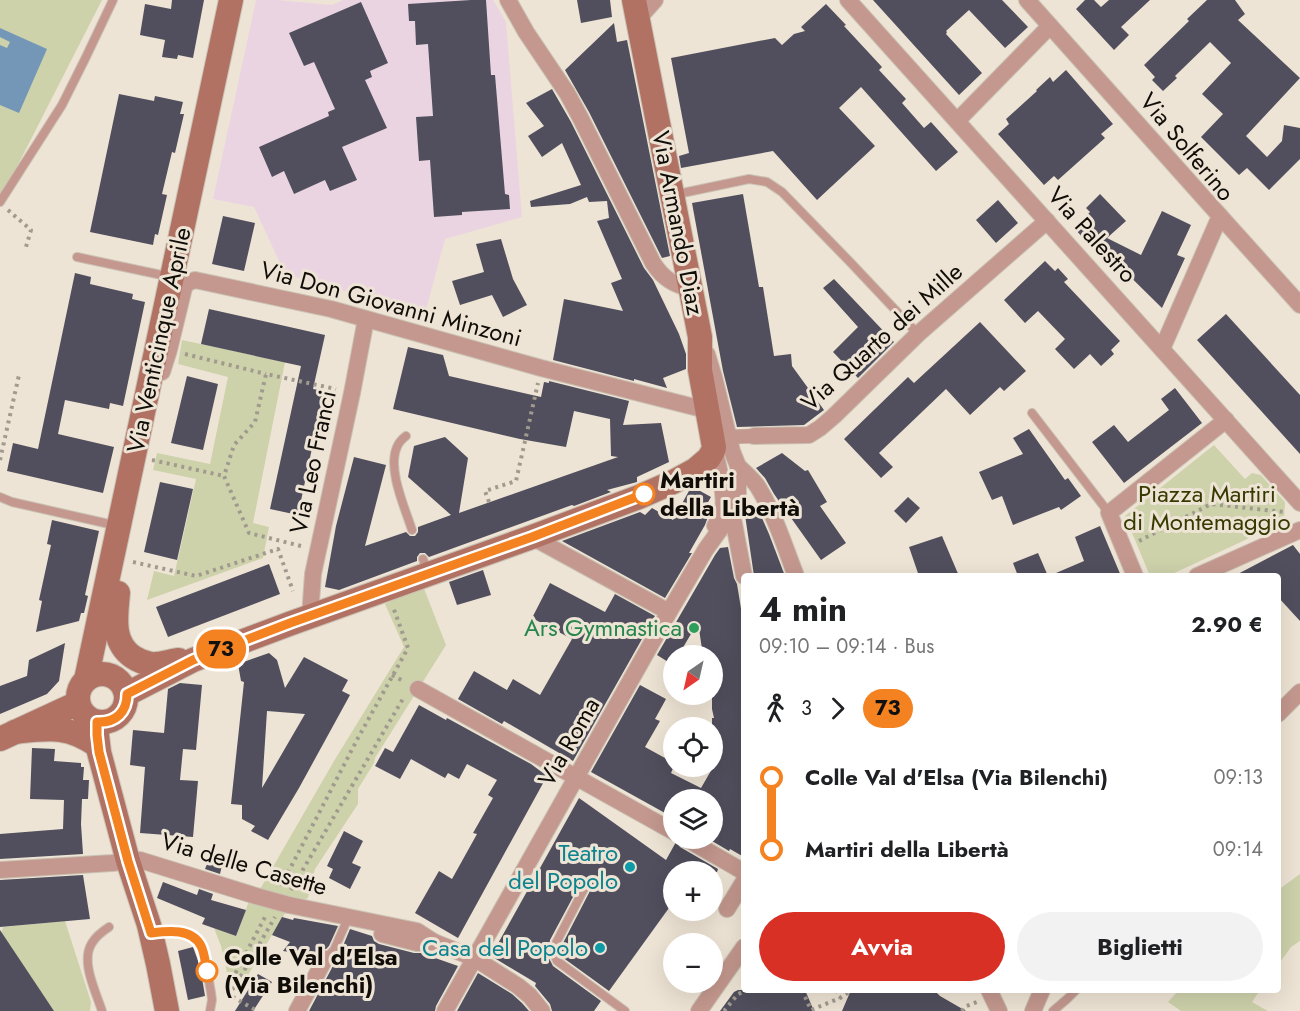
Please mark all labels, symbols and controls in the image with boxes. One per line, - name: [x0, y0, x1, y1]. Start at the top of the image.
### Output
- street label: Via Solferino: [1132, 85, 1243, 208]
- street label: Via Armando Diaz: [643, 128, 713, 318]
- street label: Via Palestro: [1040, 179, 1145, 291]
- street label: Via Venticinque Aprile: [118, 224, 200, 456]
- street label: Via Don Giovanni Minzoni: [257, 252, 526, 355]
- street label: Via Quarto dei Mille: [793, 254, 970, 419]
- street label: Via Leo Franci: [280, 387, 345, 537]
- place label: Martiri della Libertà: [660, 462, 800, 525]
- park label: Piazza Martiri di Montemaggio: [1123, 476, 1291, 539]
- marker: Martiri della Libertà: [633, 483, 655, 505]
- text: 4 min: [759, 586, 847, 633]
- text: 2.90 €: [1191, 608, 1263, 640]
- place label: Ars Gymnastica: [524, 610, 682, 645]
- marker: Ars Gymnastica: [687, 621, 701, 635]
- line badge: 73: [194, 630, 248, 668]
- text: 09:10 – 09:14 · Bus: [759, 632, 934, 661]
- text: 73: [208, 634, 234, 664]
- north arrow: [663, 645, 723, 705]
- map controls: [663, 645, 723, 993]
- street label: Via Roma: [529, 691, 608, 793]
- icon: walk: [759, 692, 792, 725]
- icon: forward: [821, 692, 854, 725]
- text: 73: [875, 693, 901, 723]
- text: 3: [801, 694, 812, 723]
- button: locate: [663, 717, 723, 777]
- text: Colle Val d'Elsa (Via Bilenchi): [805, 761, 1108, 793]
- text: 09:13: [1214, 763, 1263, 792]
- button: layers: [663, 789, 723, 849]
- street label: Via delle Casette: [157, 823, 331, 904]
- text: Martiri della Libertà: [805, 833, 1009, 865]
- place label: Teatro del Popolo: [508, 835, 618, 898]
- text: 09:14: [1213, 835, 1263, 864]
- marker: Teatro del Popolo: [623, 860, 637, 874]
- button: +: [663, 861, 723, 921]
- button: Avvia: [759, 912, 1005, 981]
- button: Biglietti: [1017, 912, 1263, 981]
- place label: Casa del Popolo: [422, 930, 588, 965]
- button: −: [663, 933, 723, 993]
- place label: Colle Val d'Elsa (Via Bilenchi): [224, 939, 398, 1002]
- marker: Casa del Popolo: [593, 941, 607, 955]
- marker: Colle Val d'Elsa (Via Bilenchi): [196, 960, 218, 982]

